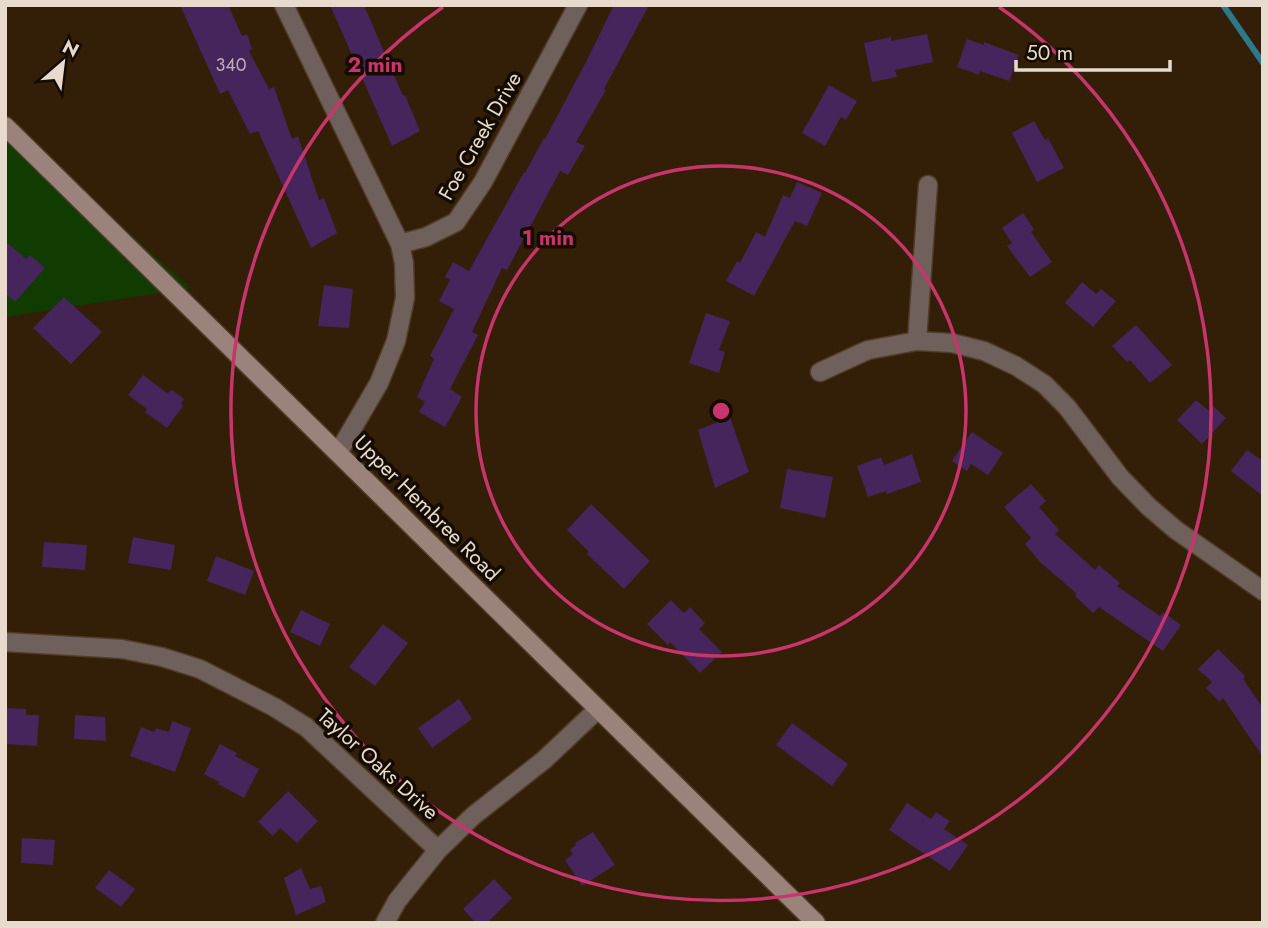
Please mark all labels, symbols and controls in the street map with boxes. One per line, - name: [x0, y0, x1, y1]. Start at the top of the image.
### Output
- north arrow: [28, 28, 98, 98]
- scale bar: [1016, 28, 1170, 72]
- text: N: [58, 33, 84, 64]
- text: 50 m: [1026, 38, 1073, 68]
- text: 2 min: [347, 50, 403, 80]
- house number: 340: [215, 52, 247, 78]
- street label: Foe Creek Drive: [431, 66, 529, 206]
- text: 1 min: [522, 223, 574, 253]
- centre of rings: [709, 399, 733, 423]
- street label: Upper Hembree Road: [347, 428, 507, 588]
- street label: Taylor Oaks Drive: [311, 701, 445, 827]

